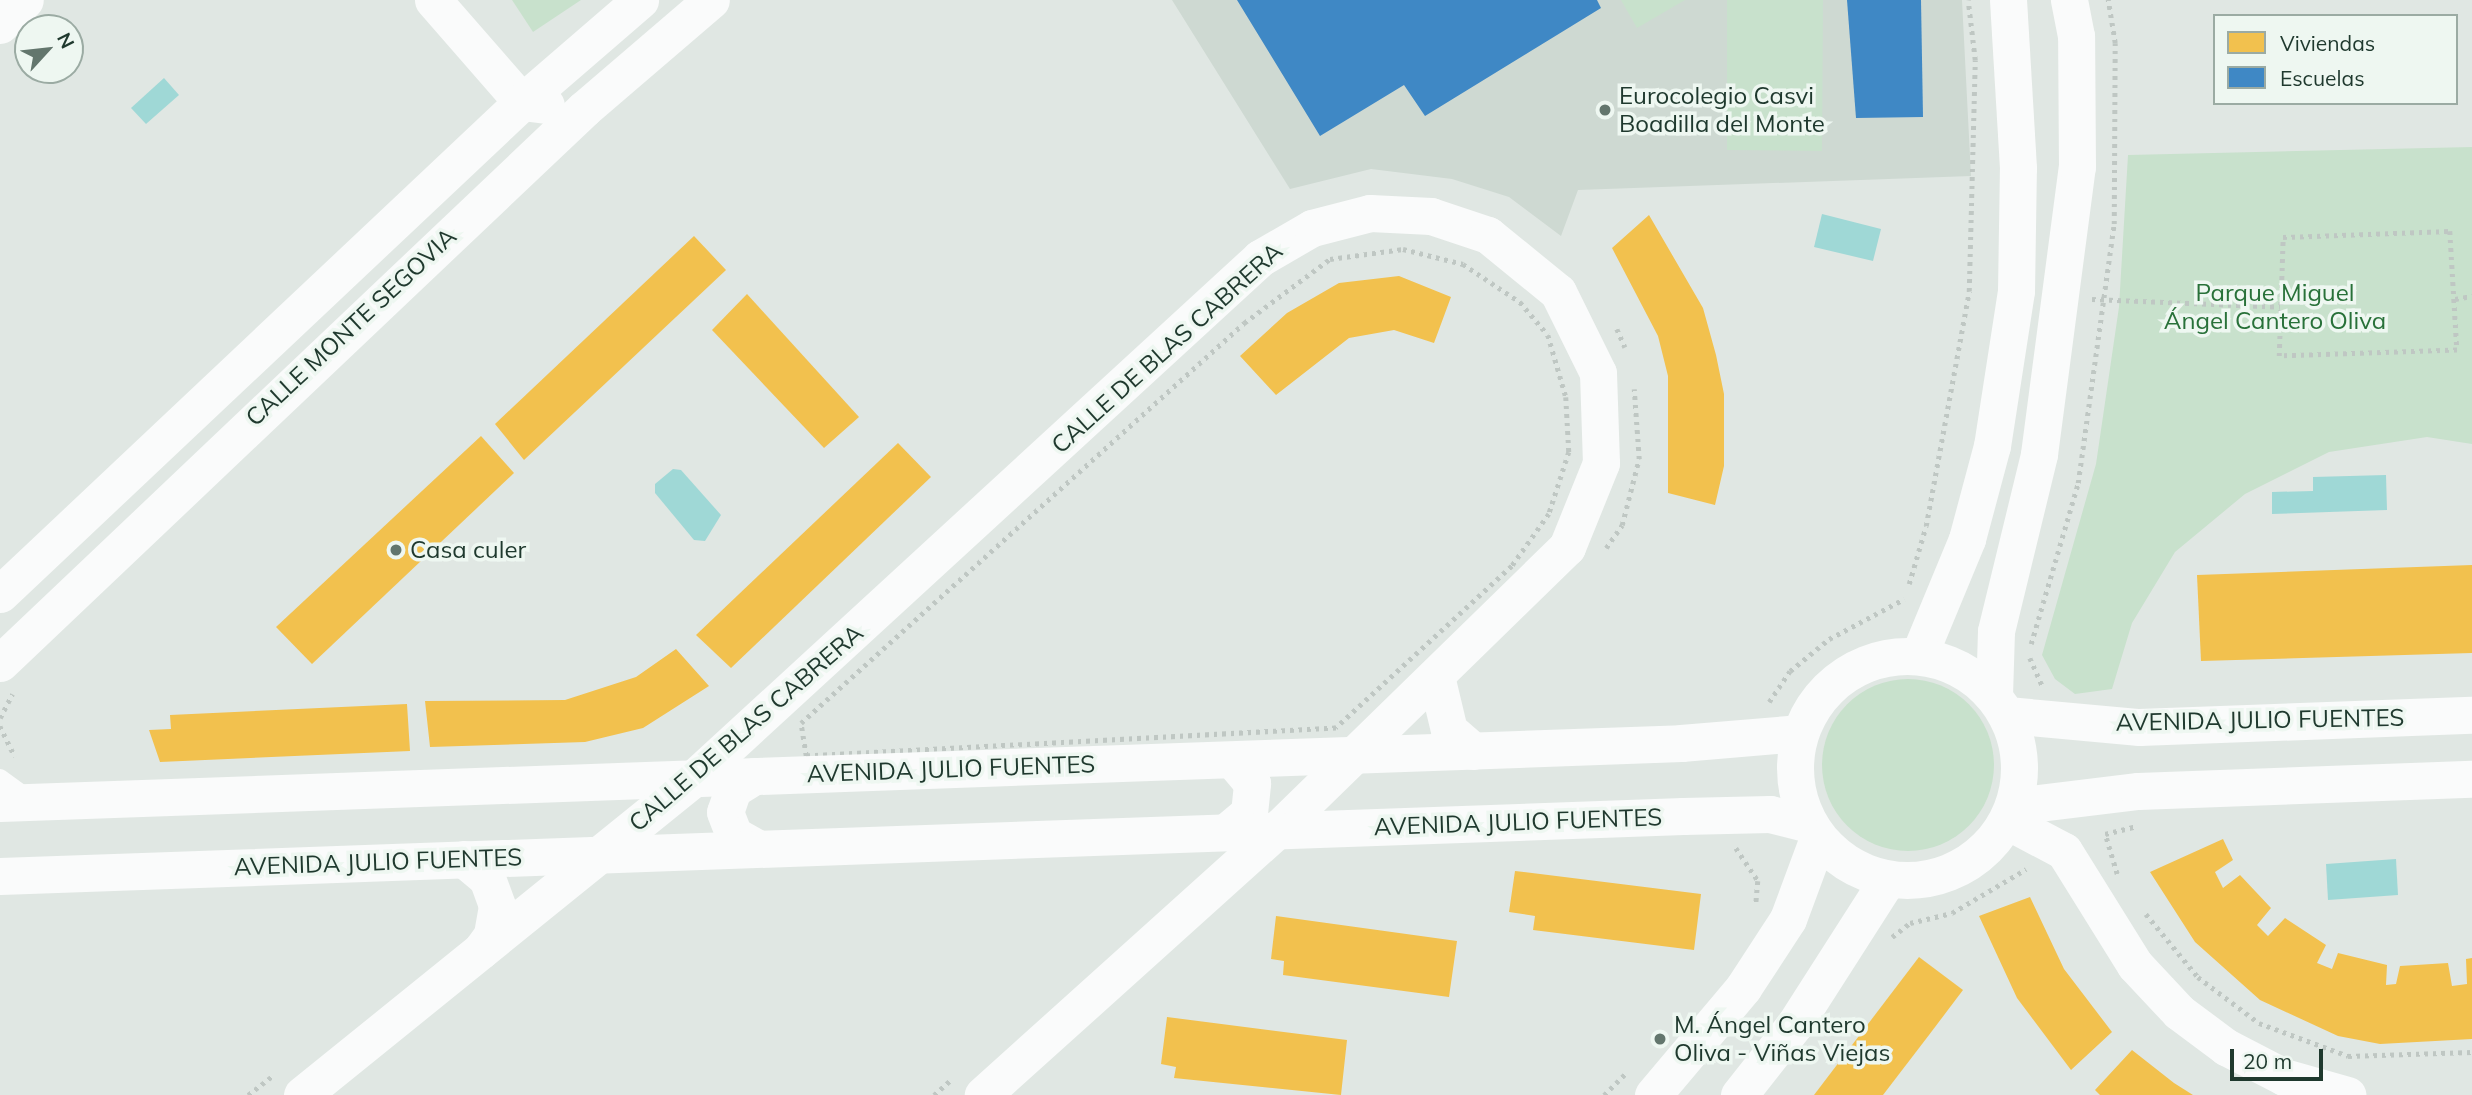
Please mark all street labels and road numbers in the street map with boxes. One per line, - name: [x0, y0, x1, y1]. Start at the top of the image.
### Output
- street label: CALLE MONTE SEGOVIA: [240, 222, 462, 432]
- street label: CALLE DE BLAS CABRERA: [1046, 237, 1288, 459]
- street label: CALLE DE BLAS CABRERA: [623, 618, 869, 838]
- street label: AVENIDA JULIO FUENTES: [2115, 703, 2405, 737]
- street label: AVENIDA JULIO FUENTES: [806, 750, 1096, 788]
- street label: AVENIDA JULIO FUENTES: [1373, 803, 1663, 841]
- street label: AVENIDA JULIO FUENTES: [233, 843, 523, 881]

